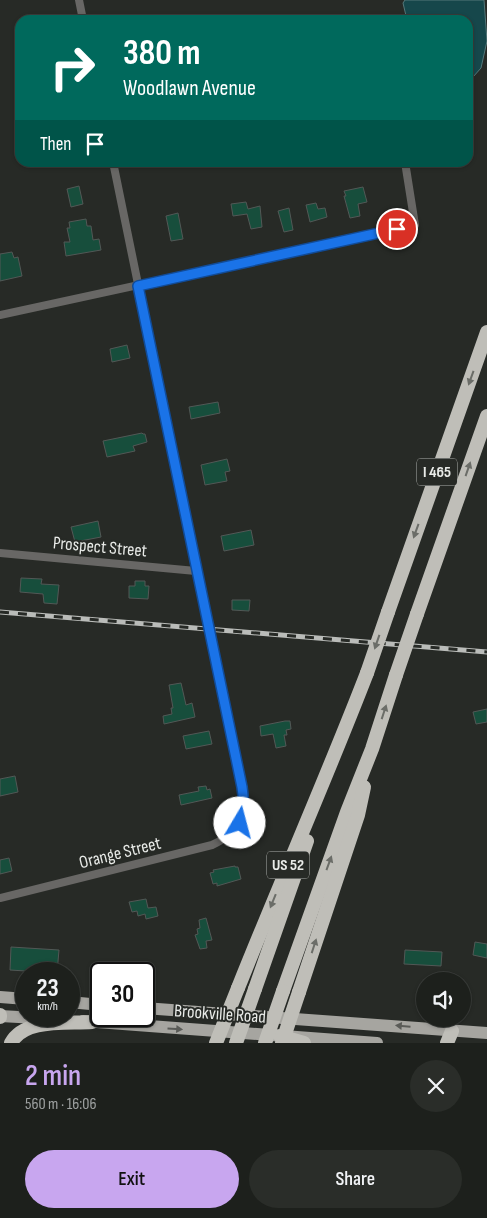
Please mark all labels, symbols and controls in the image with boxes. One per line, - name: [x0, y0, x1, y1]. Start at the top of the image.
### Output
- text: 380 m: [123, 32, 201, 75]
- icon: right: [40, 35, 105, 100]
- text: Woodlawn Avenue: [123, 75, 256, 102]
- icon: arrive: [81, 130, 109, 158]
- text: Then: [40, 133, 71, 156]
- pin: [376, 208, 418, 250]
- icon: arrive: [383, 215, 411, 243]
- one-way arrow: [467, 371, 475, 386]
- road number: I 465: [417, 458, 457, 486]
- one-way arrow: [464, 461, 472, 476]
- one-way arrow: [412, 524, 419, 539]
- street label: Prospect Street: [52, 532, 148, 562]
- one-way arrow: [373, 635, 381, 650]
- one-way arrow: [380, 704, 388, 719]
- position arrow: [213, 796, 265, 848]
- street label: Orange Street: [77, 833, 164, 873]
- road number: US 52: [267, 852, 309, 878]
- one-way arrow: [325, 855, 333, 870]
- one-way arrow: [269, 894, 277, 909]
- one-way arrow: [311, 938, 319, 953]
- speed limit sign: 30: [90, 962, 155, 1027]
- map controls: [416, 972, 471, 1027]
- button: sound: [416, 972, 471, 1027]
- text: 23: [36, 973, 59, 1004]
- text: km/h: [37, 999, 58, 1014]
- street label: Brookville Road: [173, 1000, 267, 1028]
- one-way arrow: [395, 1022, 411, 1030]
- one-way arrow: [167, 1025, 183, 1033]
- text: 2 min: [25, 1058, 81, 1094]
- button: close: [410, 1060, 462, 1112]
- text: 560 m · 16:06: [25, 1095, 96, 1114]
- button: Exit: [25, 1150, 239, 1208]
- button: Share: [249, 1150, 462, 1208]

